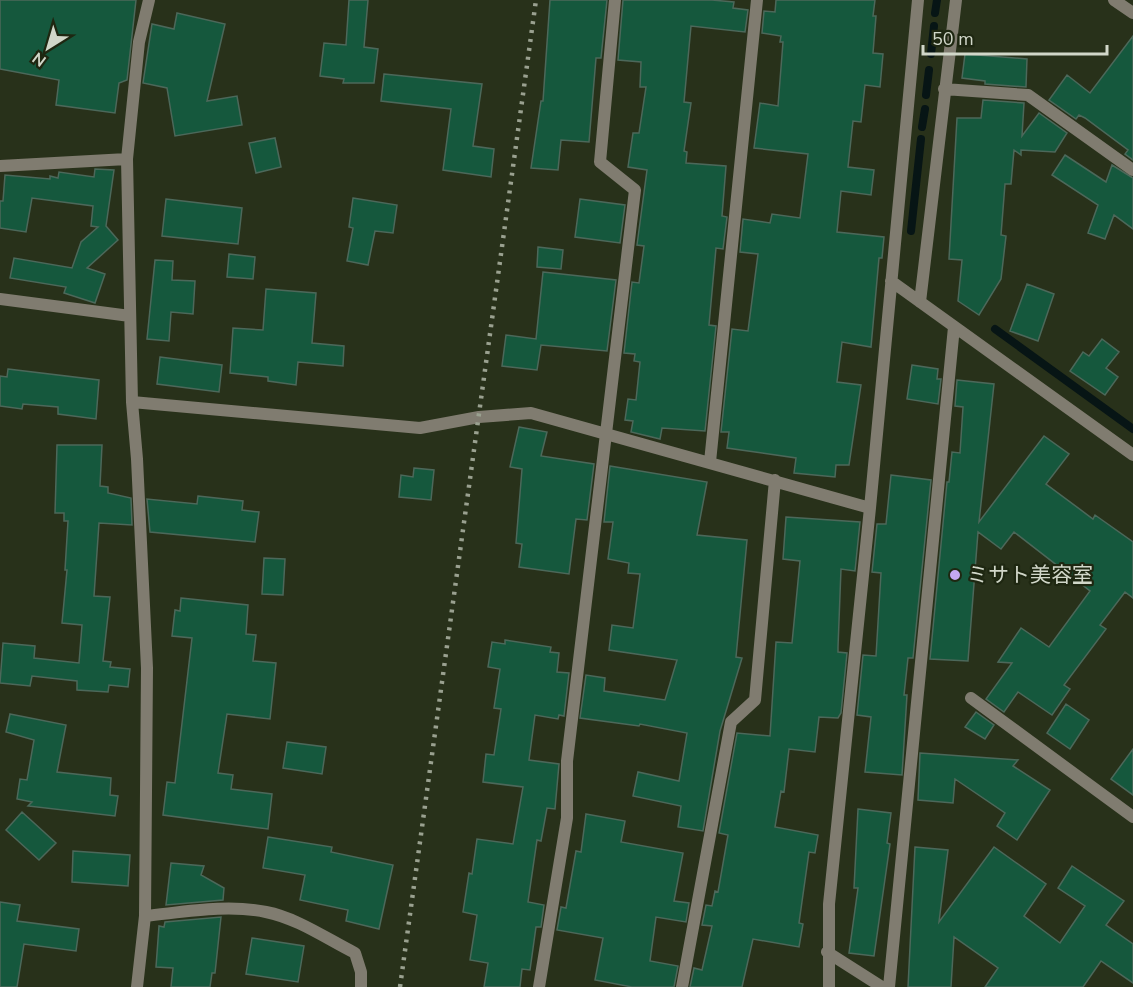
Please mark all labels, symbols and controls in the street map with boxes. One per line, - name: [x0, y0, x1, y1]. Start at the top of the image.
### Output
- north arrow: [18, 18, 78, 78]
- scale bar: [923, 18, 1108, 56]
- text: 50 m: [932, 27, 974, 51]
- text: N: [28, 47, 51, 72]
- place label: ミサト美容室: [967, 561, 1093, 589]
- marker: ミサト美容室: [948, 568, 962, 582]

